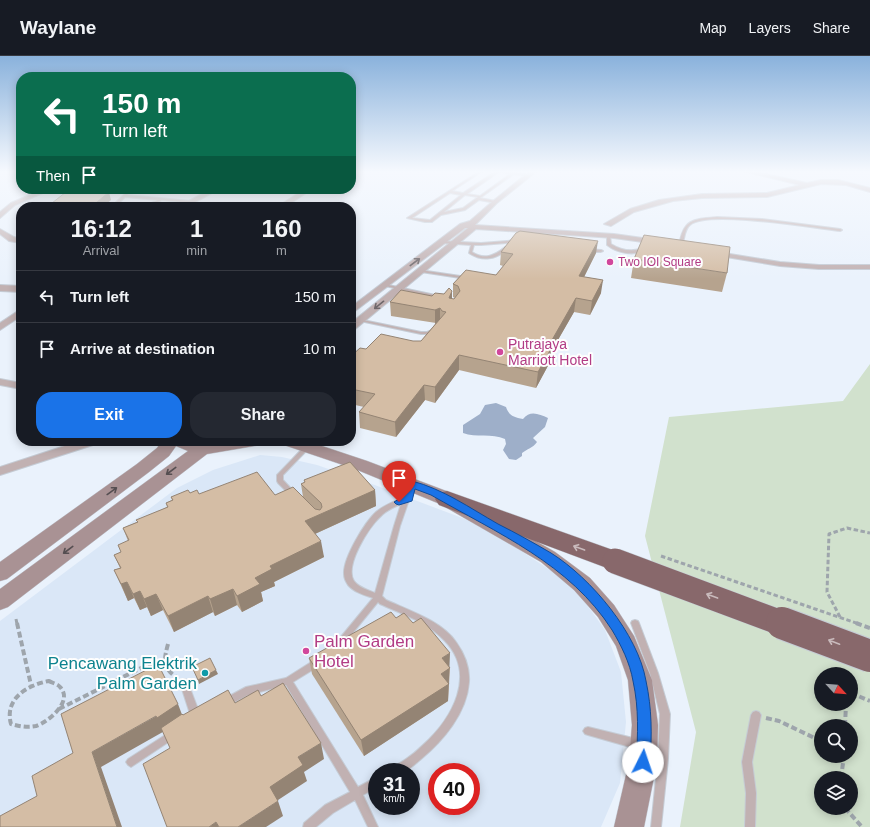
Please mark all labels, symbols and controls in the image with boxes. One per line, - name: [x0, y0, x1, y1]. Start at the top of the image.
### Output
- text: Waylane: [20, 17, 96, 38]
- text: Map: [699, 20, 727, 36]
- text: Layers: [749, 20, 791, 36]
- text: Share: [813, 20, 850, 36]
- icon: left: [36, 88, 88, 140]
- text: 150 m: [102, 88, 181, 119]
- text: Turn left: [102, 121, 167, 141]
- icon: arrive: [78, 164, 100, 186]
- text: Then: [36, 167, 70, 184]
- text: 16:12: [70, 215, 132, 242]
- text: 1: [190, 215, 203, 242]
- text: 160: [262, 215, 302, 242]
- text: Arrival: [83, 243, 120, 258]
- text: min: [186, 243, 207, 258]
- text: m: [276, 243, 287, 258]
- place label: Two IOI Square: [618, 255, 702, 269]
- marker: Two IOI Square: [605, 257, 615, 267]
- one-way arrow: [410, 258, 421, 266]
- icon: left: [36, 286, 58, 308]
- text: Turn left: [70, 288, 129, 305]
- text: 150 m: [294, 288, 336, 305]
- one-way arrow: [374, 301, 384, 310]
- place label: Putrajaya Marriott Hotel: [508, 336, 592, 368]
- icon: arrive: [36, 338, 58, 360]
- text: Arrive at destination: [70, 340, 215, 357]
- text: 10 m: [303, 340, 336, 357]
- marker: Putrajaya Marriott Hotel: [495, 347, 505, 357]
- button: Exit: [36, 392, 182, 438]
- button: Share: [190, 392, 336, 438]
- pin: [382, 461, 416, 502]
- one-way arrow: [166, 467, 177, 475]
- icon: arrive: [388, 467, 410, 489]
- one-way arrow: [107, 487, 118, 495]
- one-way arrow: [573, 543, 585, 551]
- one-way arrow: [62, 545, 73, 554]
- one-way arrow: [706, 592, 718, 600]
- place label: Palm Garden Hotel: [314, 632, 414, 671]
- one-way arrow: [828, 637, 840, 645]
- marker: Palm Garden Hotel: [301, 646, 311, 656]
- place label: Pencawang Elektrik Palm Garden: [48, 654, 197, 693]
- north arrow: [814, 667, 858, 711]
- map controls: [814, 667, 858, 815]
- marker: Pencawang Elektrik Palm Garden: [200, 668, 210, 678]
- button: search: [814, 719, 858, 763]
- position arrow: [622, 741, 664, 783]
- speed limit sign: 40: [428, 763, 480, 815]
- button: layers: [814, 771, 858, 815]
- text: 31: [383, 773, 405, 795]
- text: km/h: [383, 793, 405, 804]

